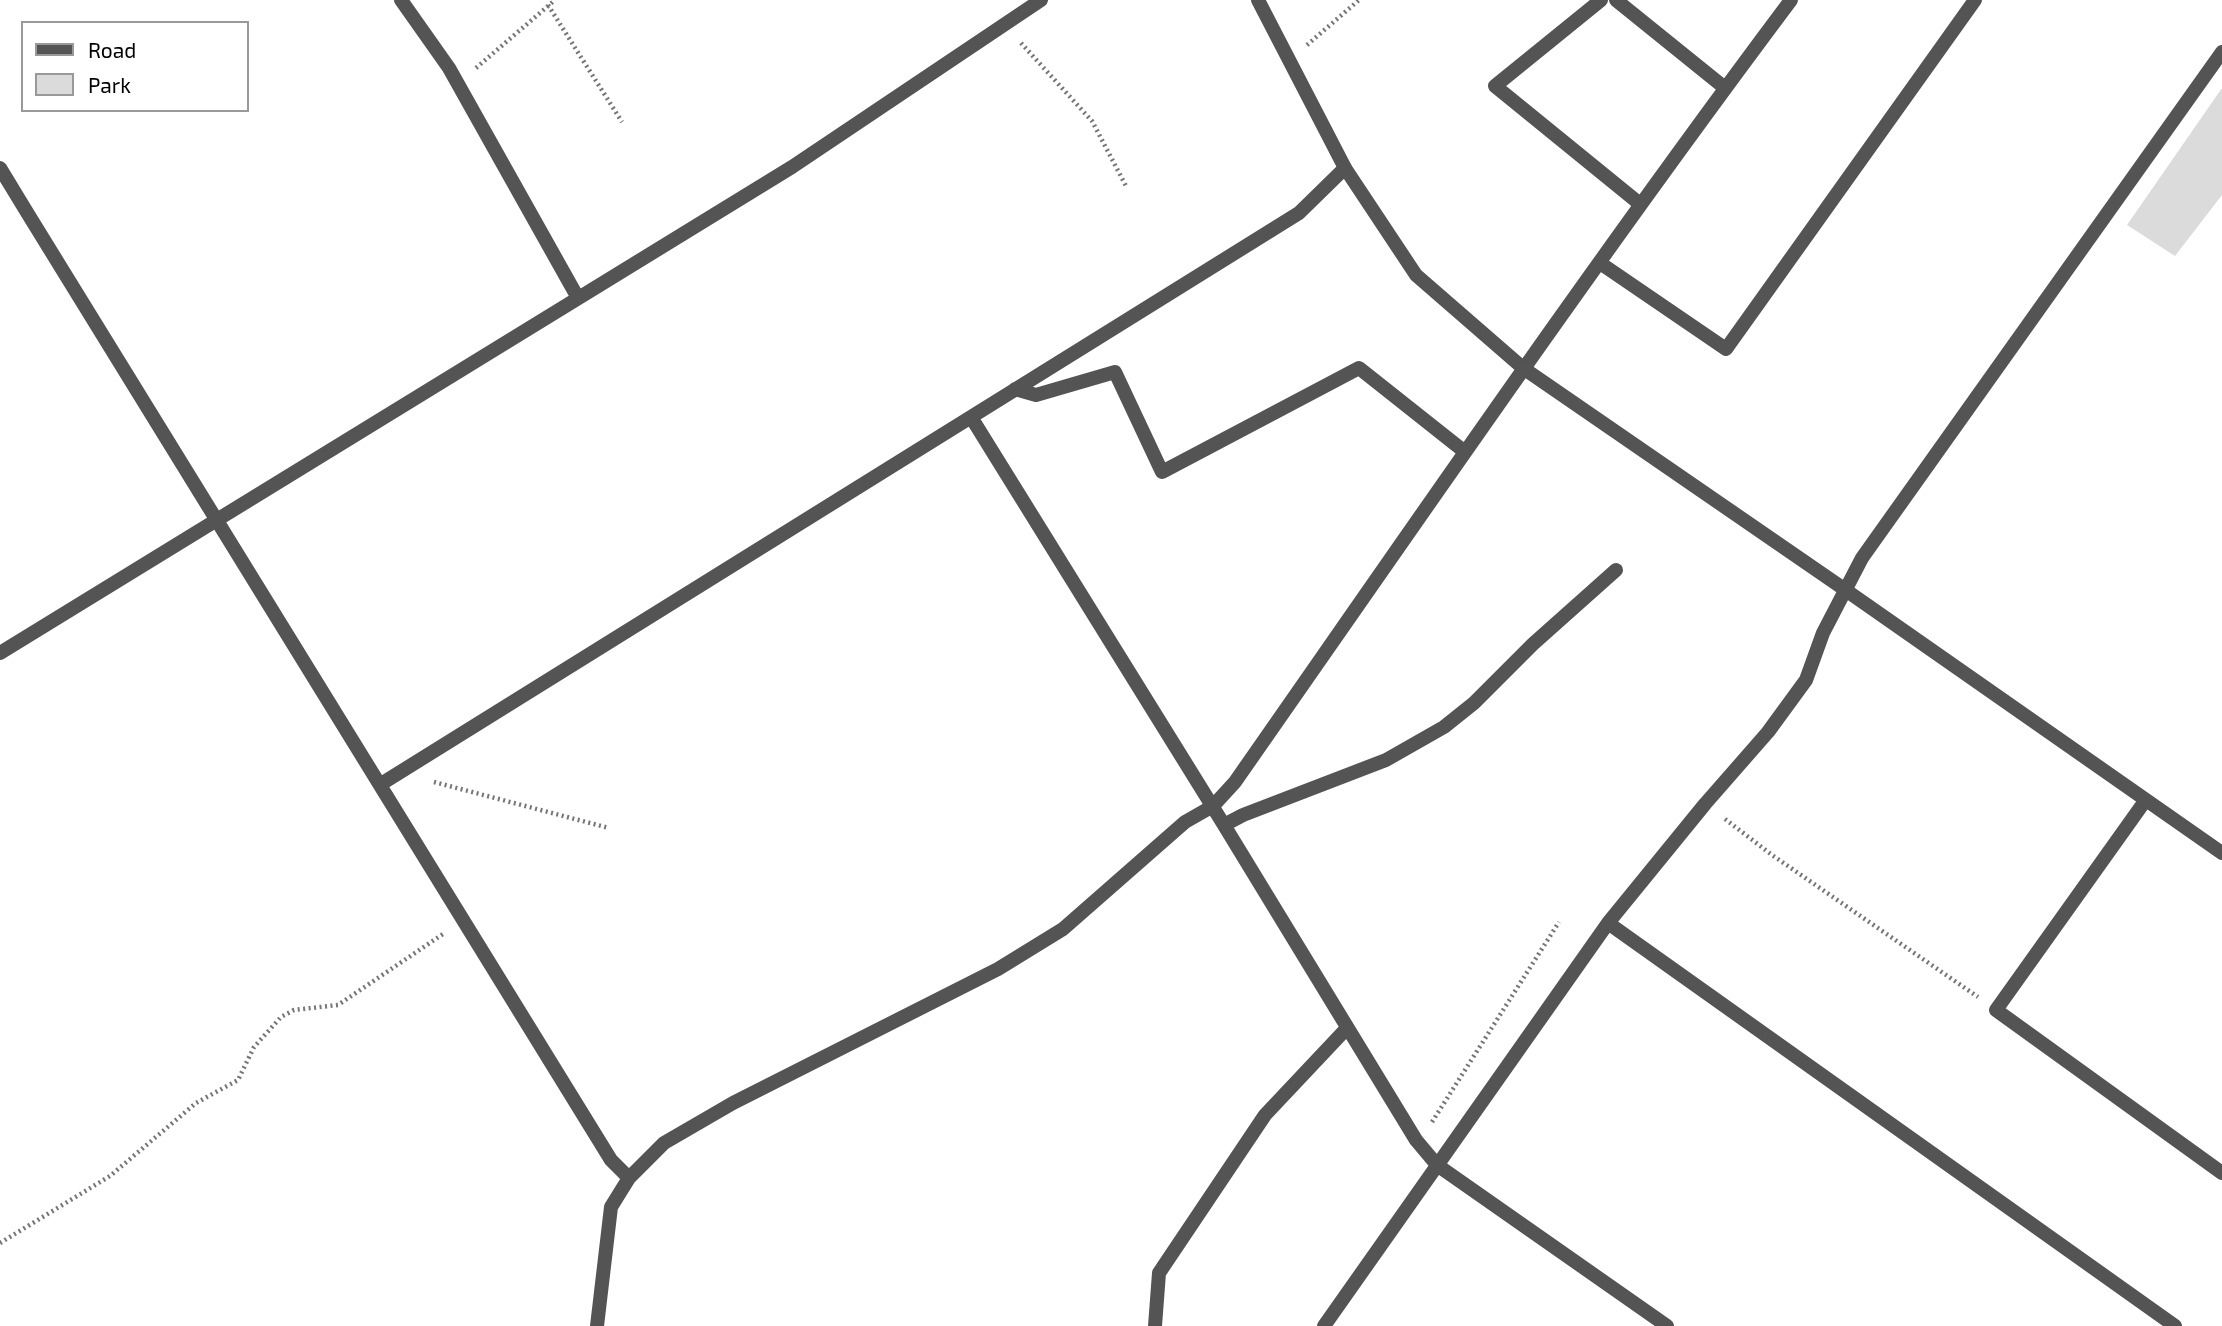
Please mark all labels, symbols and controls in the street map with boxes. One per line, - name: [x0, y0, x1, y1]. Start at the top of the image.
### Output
- legend: [21, 21, 248, 112]
- text: Road: [88, 37, 136, 62]
- text: Park: [88, 72, 131, 97]

